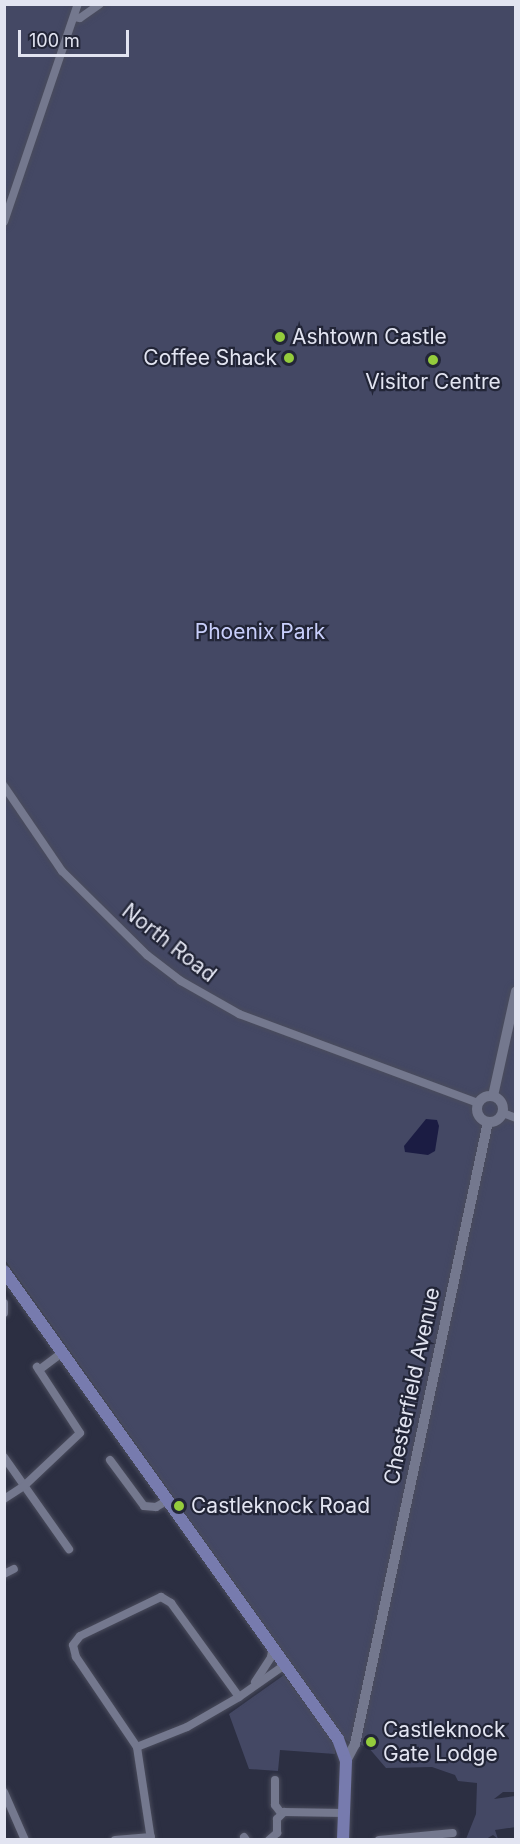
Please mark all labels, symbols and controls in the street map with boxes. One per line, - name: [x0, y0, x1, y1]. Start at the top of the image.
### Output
- scale bar: [21, 18, 132, 56]
- text: 100 m: [29, 30, 80, 51]
- place label: Ashtown Castle: [292, 324, 447, 350]
- marker: Ashtown Castle: [273, 330, 287, 344]
- place label: Coffee Shack: [143, 345, 277, 371]
- marker: Coffee Shack: [282, 351, 296, 365]
- marker: Visitor Centre: [426, 353, 440, 367]
- place label: Visitor Centre: [365, 369, 501, 395]
- park label: Phoenix Park: [195, 619, 325, 645]
- street label: North Road: [117, 898, 221, 988]
- street label: Chesterfield Avenue: [379, 1285, 445, 1487]
- place label: Castleknock Road: [191, 1493, 370, 1519]
- marker: Castleknock Road: [172, 1499, 186, 1513]
- place label: Castleknock Gate Lodge: [383, 1717, 505, 1767]
- marker: Castleknock Gate Lodge: [364, 1735, 378, 1749]

